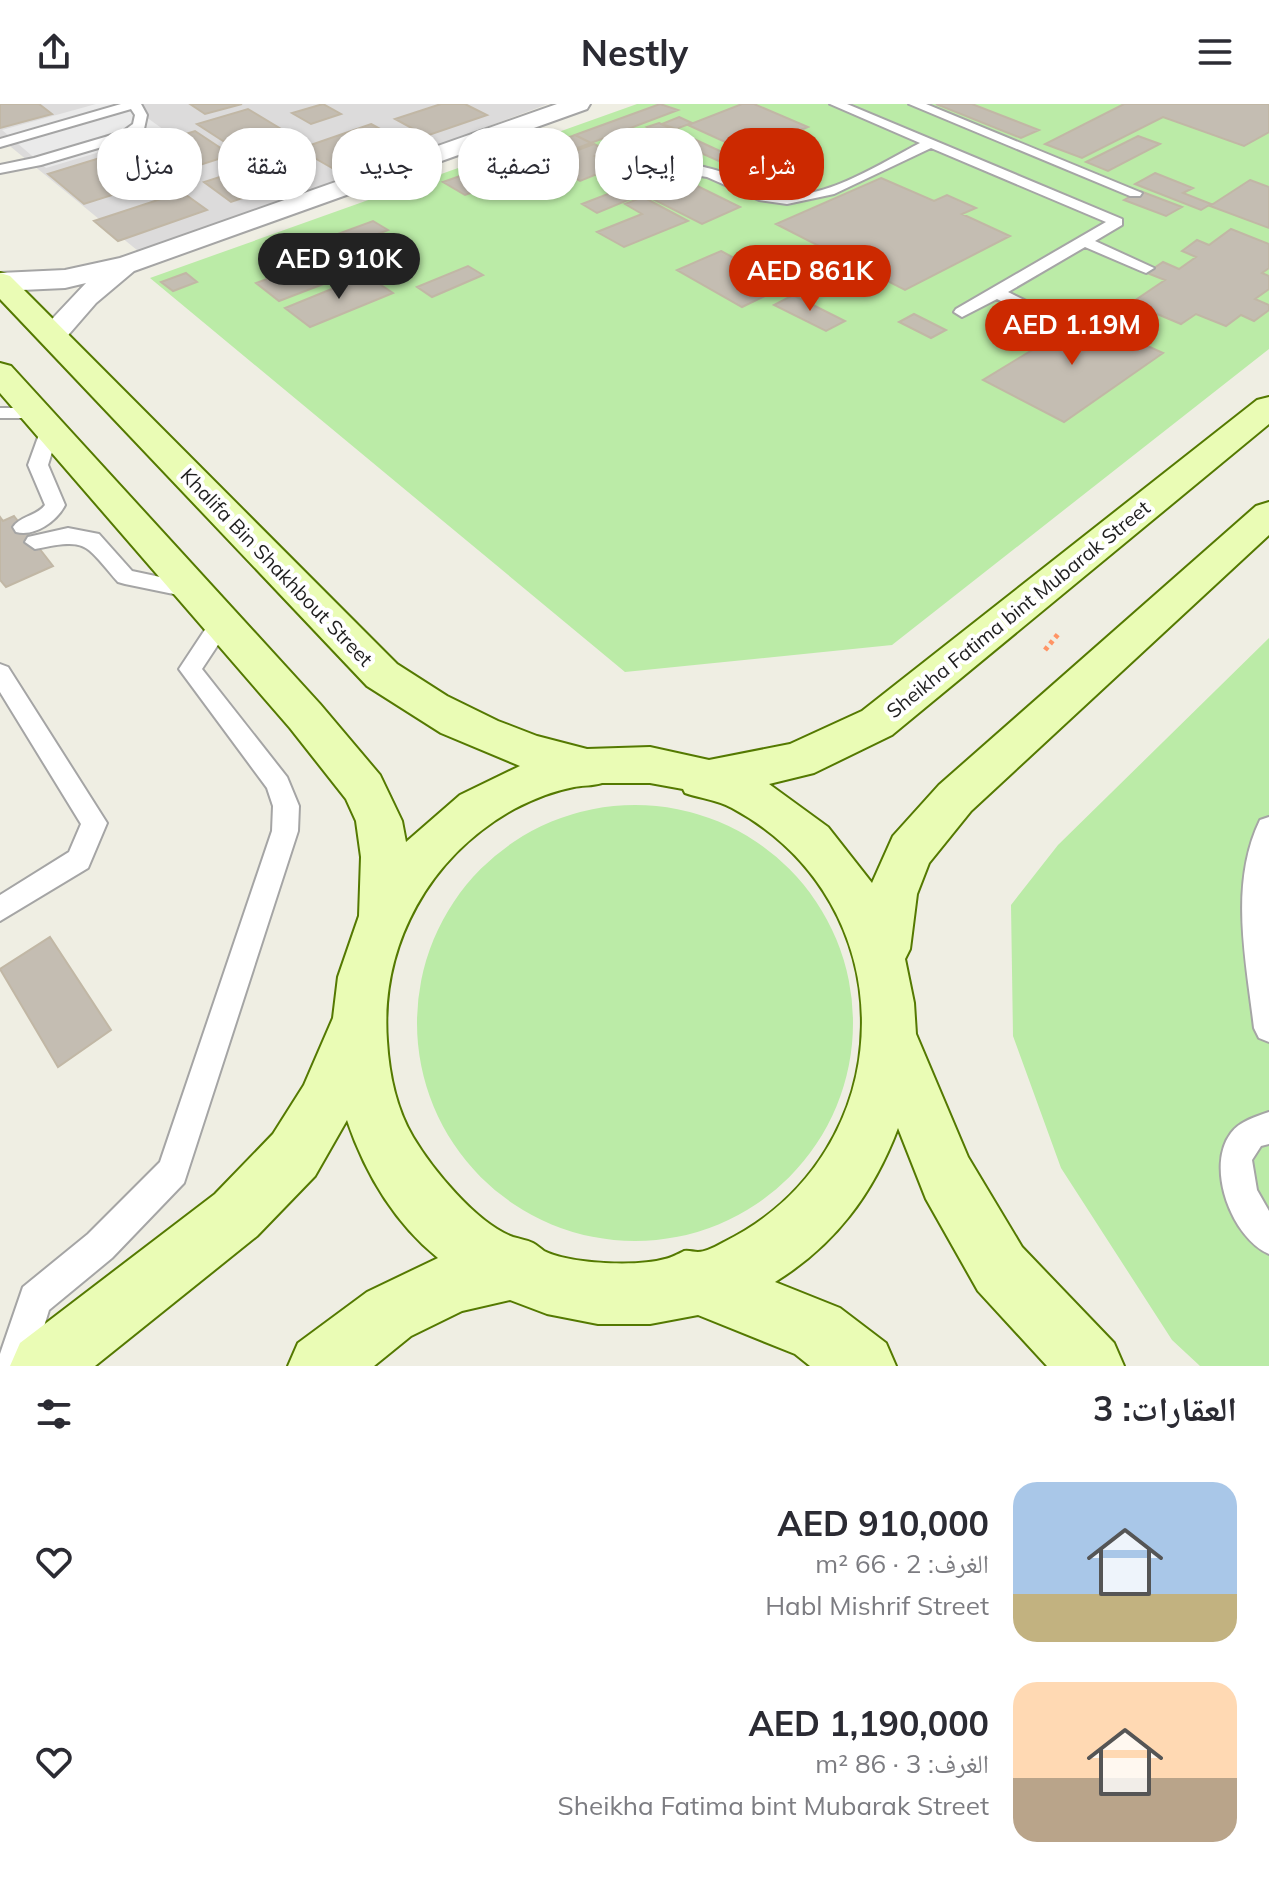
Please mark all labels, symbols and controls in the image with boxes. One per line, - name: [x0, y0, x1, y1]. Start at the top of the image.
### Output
- icon: share: [32, 30, 76, 74]
- text: Nestly: [581, 30, 688, 75]
- icon: menu: [1193, 30, 1237, 74]
- chip: منزل: [97, 128, 202, 200]
- chip: شقة: [218, 128, 316, 200]
- chip: جديد: [332, 128, 442, 200]
- chip: تصفية: [458, 128, 579, 200]
- chip: إيجار: [595, 128, 703, 200]
- chip: شراء: [719, 128, 824, 200]
- pin: AED 910K: [256, 233, 422, 301]
- text: AED 910K: [276, 242, 402, 275]
- pin: AED 861K: [727, 245, 893, 313]
- text: AED 861K: [747, 254, 873, 287]
- pin: AED 1.19M: [980, 299, 1164, 367]
- text: AED 1.19M: [1003, 308, 1141, 341]
- street label: Khalifa Bin Shakhbout Street: [176, 463, 378, 671]
- street label: Sheikha Fatima bint Mubarak Street: [881, 495, 1155, 723]
- text: العقارات: 3: [1093, 1387, 1237, 1430]
- icon: filters: [32, 1392, 76, 1436]
- text: AED 910,000: [777, 1502, 989, 1545]
- icon: home: [1077, 1514, 1173, 1610]
- icon: heart: [32, 1540, 76, 1584]
- text: الغرف: 2 · 66 m²: [815, 1547, 989, 1580]
- text: Habl Mishrif Street: [765, 1589, 989, 1622]
- text: AED 1,190,000: [748, 1702, 989, 1745]
- icon: home: [1077, 1714, 1173, 1810]
- icon: heart: [32, 1740, 76, 1784]
- text: الغرف: 3 · 86 m²: [815, 1747, 989, 1780]
- text: Sheikha Fatima bint Mubarak Street: [558, 1789, 989, 1822]

